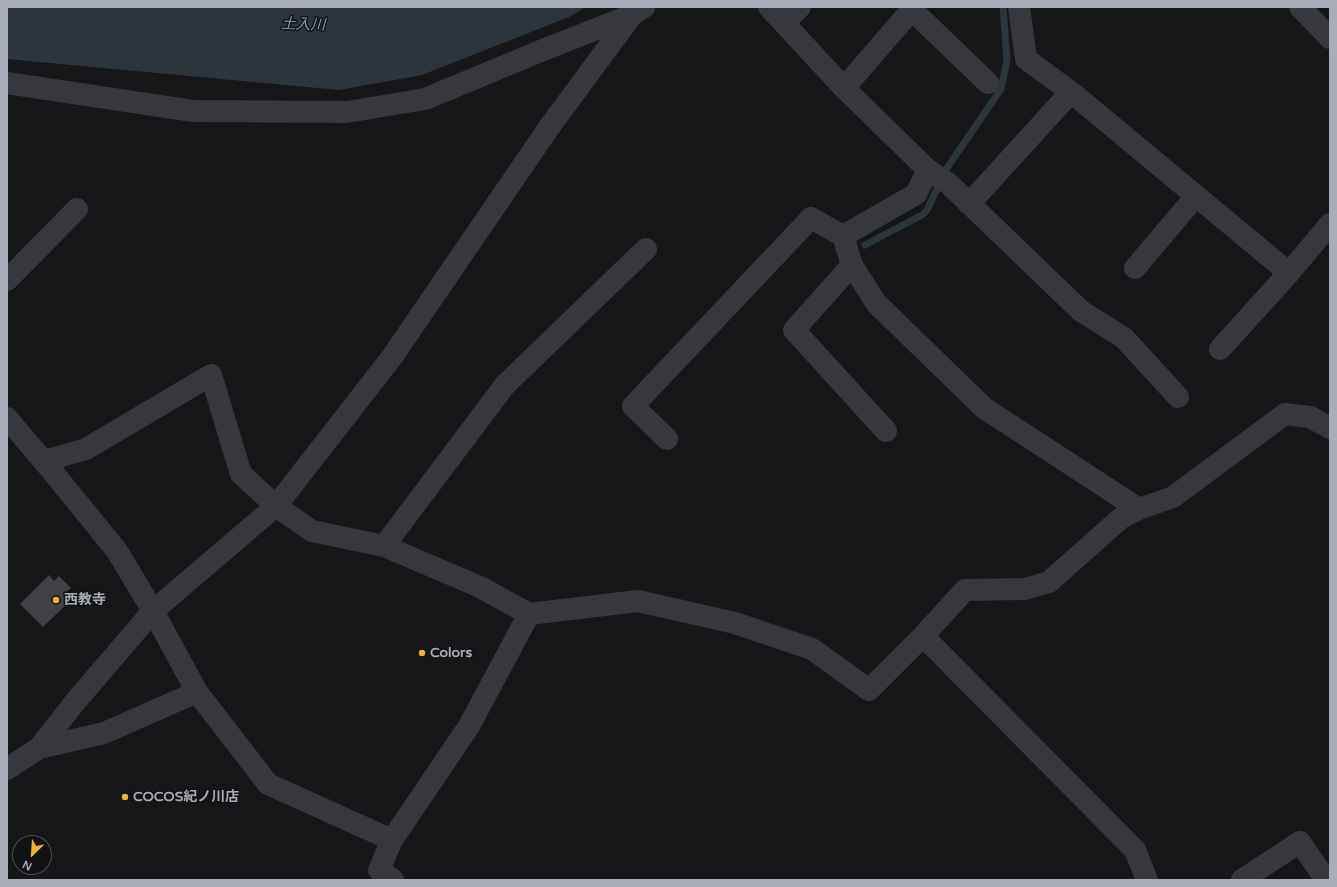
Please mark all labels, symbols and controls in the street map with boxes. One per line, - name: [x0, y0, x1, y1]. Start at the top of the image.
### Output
- water label: 土入川: [280, 15, 326, 35]
- place label: 西教寺: [64, 592, 106, 608]
- marker: 西教寺: [51, 595, 61, 605]
- place label: Colors: [430, 645, 472, 661]
- marker: Colors: [417, 648, 427, 658]
- place label: COCOS紀ノ川店: [133, 789, 239, 805]
- marker: COCOS紀ノ川店: [120, 792, 130, 802]
- north arrow: [12, 835, 52, 875]
- text: N: [20, 858, 34, 873]

